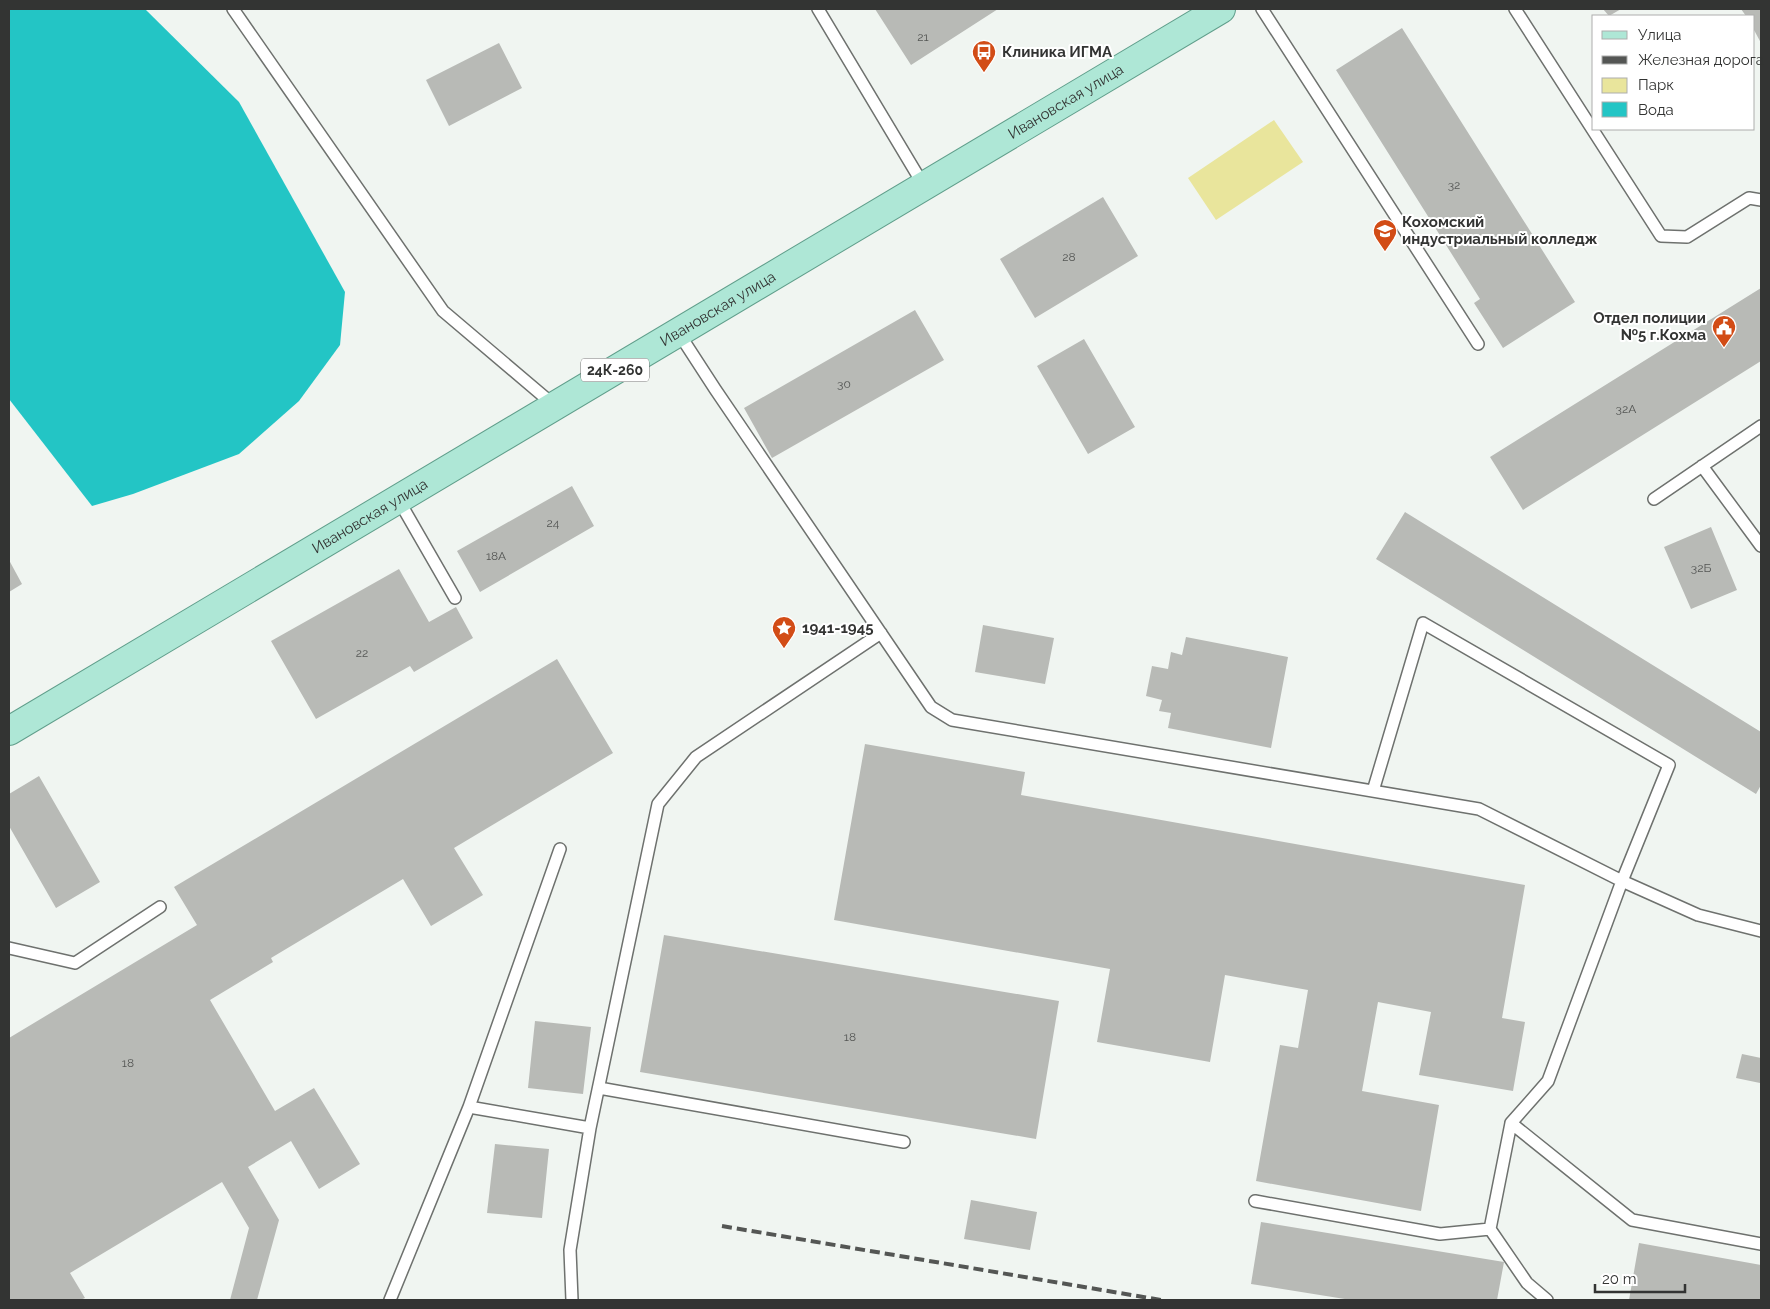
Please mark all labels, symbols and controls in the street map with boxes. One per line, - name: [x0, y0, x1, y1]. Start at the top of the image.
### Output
- legend: [1592, 15, 1755, 130]
- text: Улица: [1638, 26, 1682, 44]
- house number: 21: [917, 30, 929, 44]
- bus stop icon: Клиника ИГМА: [971, 39, 997, 73]
- place label: Клиника ИГМА: [1002, 43, 1113, 61]
- text: Железная дорога: [1638, 51, 1764, 69]
- street label: Ивановская улица: [1005, 60, 1127, 143]
- text: Парк: [1638, 76, 1674, 94]
- text: Вода: [1638, 101, 1674, 119]
- house number: 32: [1448, 178, 1460, 192]
- place label: Кохомский индустриальный колледж: [1402, 213, 1598, 248]
- school or university icon: Кохомский индустриальный колледж: [1372, 218, 1398, 252]
- house number: 28: [1062, 250, 1076, 264]
- street label: Ивановская улица: [657, 267, 779, 350]
- place label: Отдел полиции №5 г.Кохма: [1593, 309, 1706, 344]
- public building icon: Отдел полиции №5 г.Кохма: [1711, 314, 1737, 348]
- road number: 24К-260: [581, 358, 649, 382]
- house number: 30: [837, 377, 851, 391]
- house number: 32А: [1616, 402, 1636, 416]
- street label: Ивановская улица: [309, 475, 431, 557]
- house number: 24: [547, 516, 560, 530]
- house number: 18А: [486, 549, 506, 563]
- house number: 32Б: [1691, 561, 1711, 575]
- place icon: 1941-1945: [771, 615, 797, 649]
- place label: 1941-1945: [802, 619, 874, 637]
- house number: 22: [356, 646, 368, 660]
- house number: 18: [844, 1030, 856, 1044]
- house number: 18: [122, 1056, 134, 1070]
- scale bar: [1595, 1262, 1685, 1294]
- text: 20 m: [1602, 1270, 1637, 1288]

